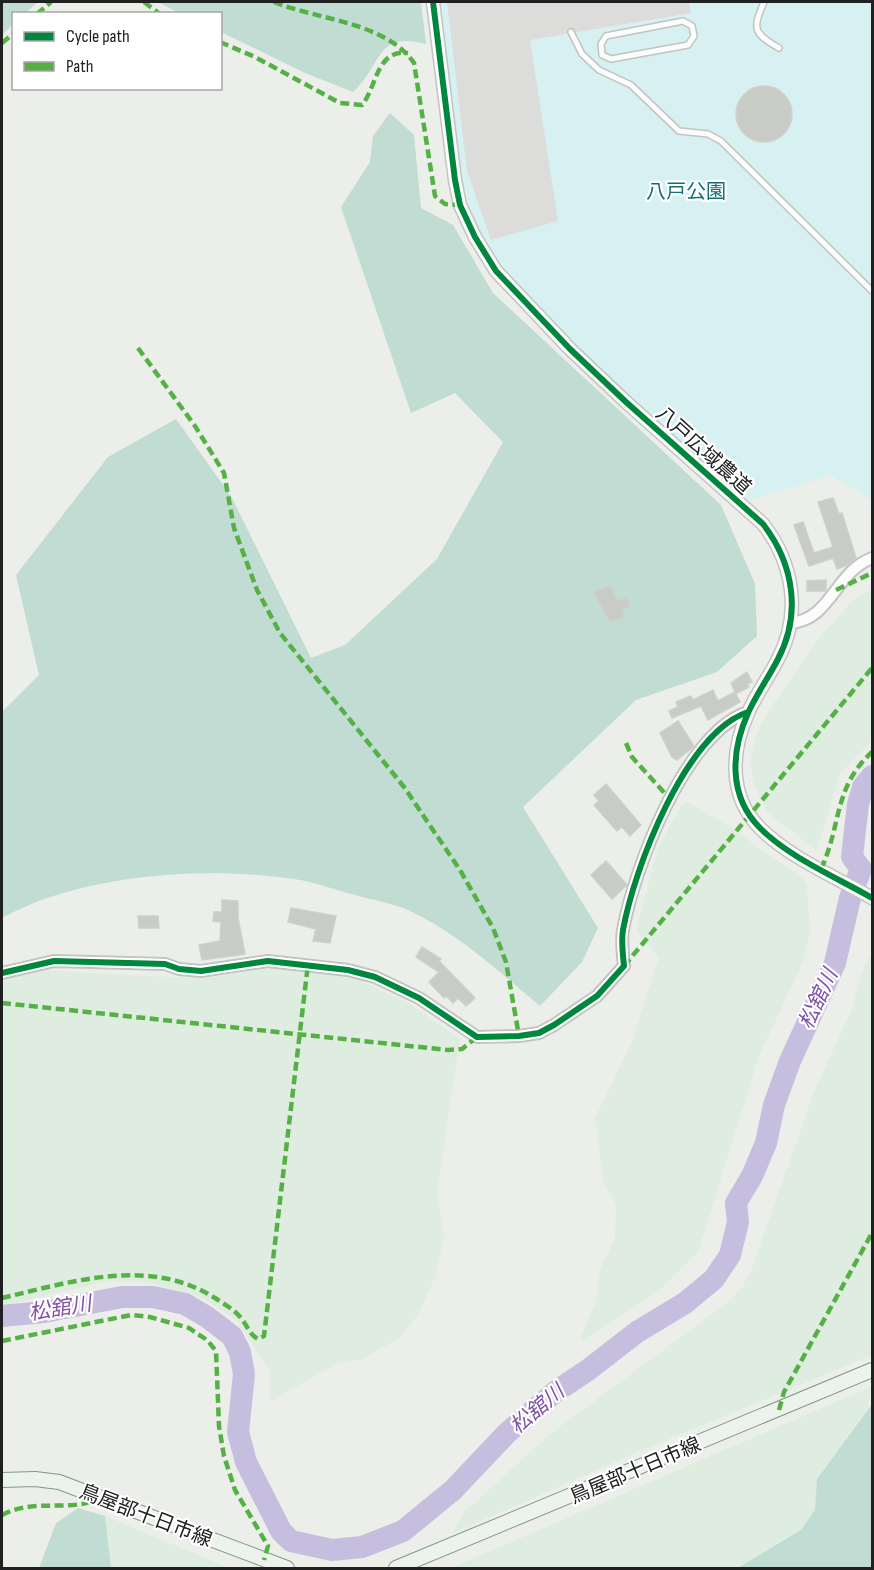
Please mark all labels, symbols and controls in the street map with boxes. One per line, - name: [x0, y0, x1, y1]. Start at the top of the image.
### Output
- legend: [12, 12, 222, 90]
- text: Cycle path: [66, 26, 130, 47]
- text: Path: [66, 56, 94, 77]
- park label: 八戸公園: [646, 180, 726, 204]
- street label: 八戸広域農道: [651, 402, 756, 500]
- water label: 松舘川: [794, 964, 844, 1033]
- water label: 松舘川: [27, 1291, 95, 1326]
- water label: 松舘川: [505, 1378, 571, 1439]
- street label: 鳥屋部十日市線: [566, 1433, 705, 1509]
- street label: 鳥屋部十日市線: [76, 1480, 215, 1552]

